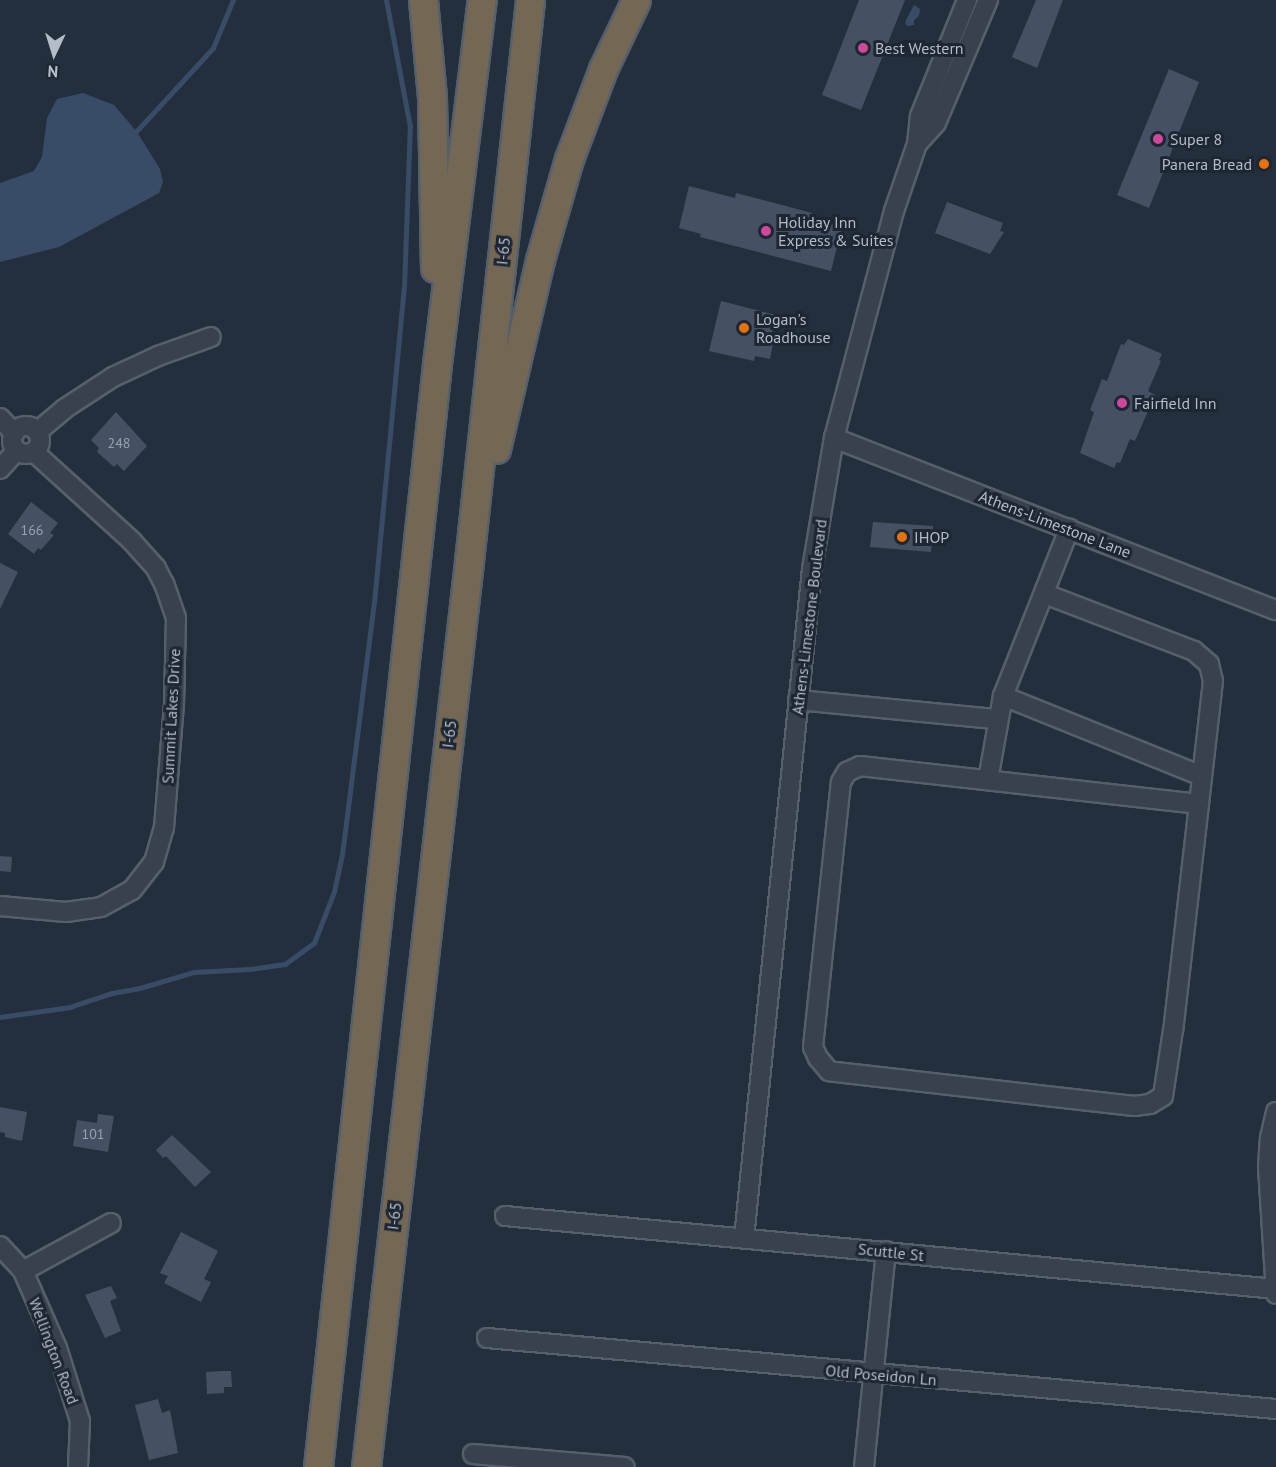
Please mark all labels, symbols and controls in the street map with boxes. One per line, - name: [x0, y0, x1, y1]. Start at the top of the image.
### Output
- north arrow: [24, 24, 84, 84]
- place label: Best Western: [875, 38, 964, 58]
- marker: Best Western: [856, 41, 870, 55]
- text: N: [47, 62, 59, 82]
- place label: Super 8: [1170, 129, 1222, 149]
- marker: Super 8: [1151, 132, 1165, 146]
- place label: Panera Bread: [1162, 154, 1252, 174]
- marker: Panera Bread: [1257, 157, 1271, 171]
- place label: Holiday Inn Express & Suites: [778, 212, 894, 250]
- marker: Holiday Inn Express & Suites: [759, 224, 773, 238]
- street label: I-65: [492, 236, 514, 266]
- place label: Logan's Roadhouse: [756, 309, 831, 347]
- marker: Logan's Roadhouse: [737, 321, 751, 335]
- place label: Fairfield Inn: [1134, 393, 1216, 413]
- marker: Fairfield Inn: [1115, 396, 1129, 410]
- house number: 248: [108, 435, 130, 451]
- street label: Athens-Limestone Lane: [976, 486, 1134, 562]
- street label: Athens-Limestone Boulevard: [787, 518, 831, 716]
- house number: 166: [21, 522, 43, 538]
- place label: IHOP: [914, 527, 949, 547]
- marker: IHOP: [895, 530, 909, 544]
- street label: Summit Lakes Drive: [158, 648, 184, 784]
- street label: I-65: [438, 719, 460, 749]
- house number: 101: [82, 1126, 104, 1142]
- street label: I-65: [383, 1201, 405, 1231]
- street label: Scuttle St: [857, 1239, 925, 1265]
- street label: Wellington Road: [25, 1295, 83, 1407]
- street label: Old Poseidon Ln: [825, 1361, 937, 1389]

